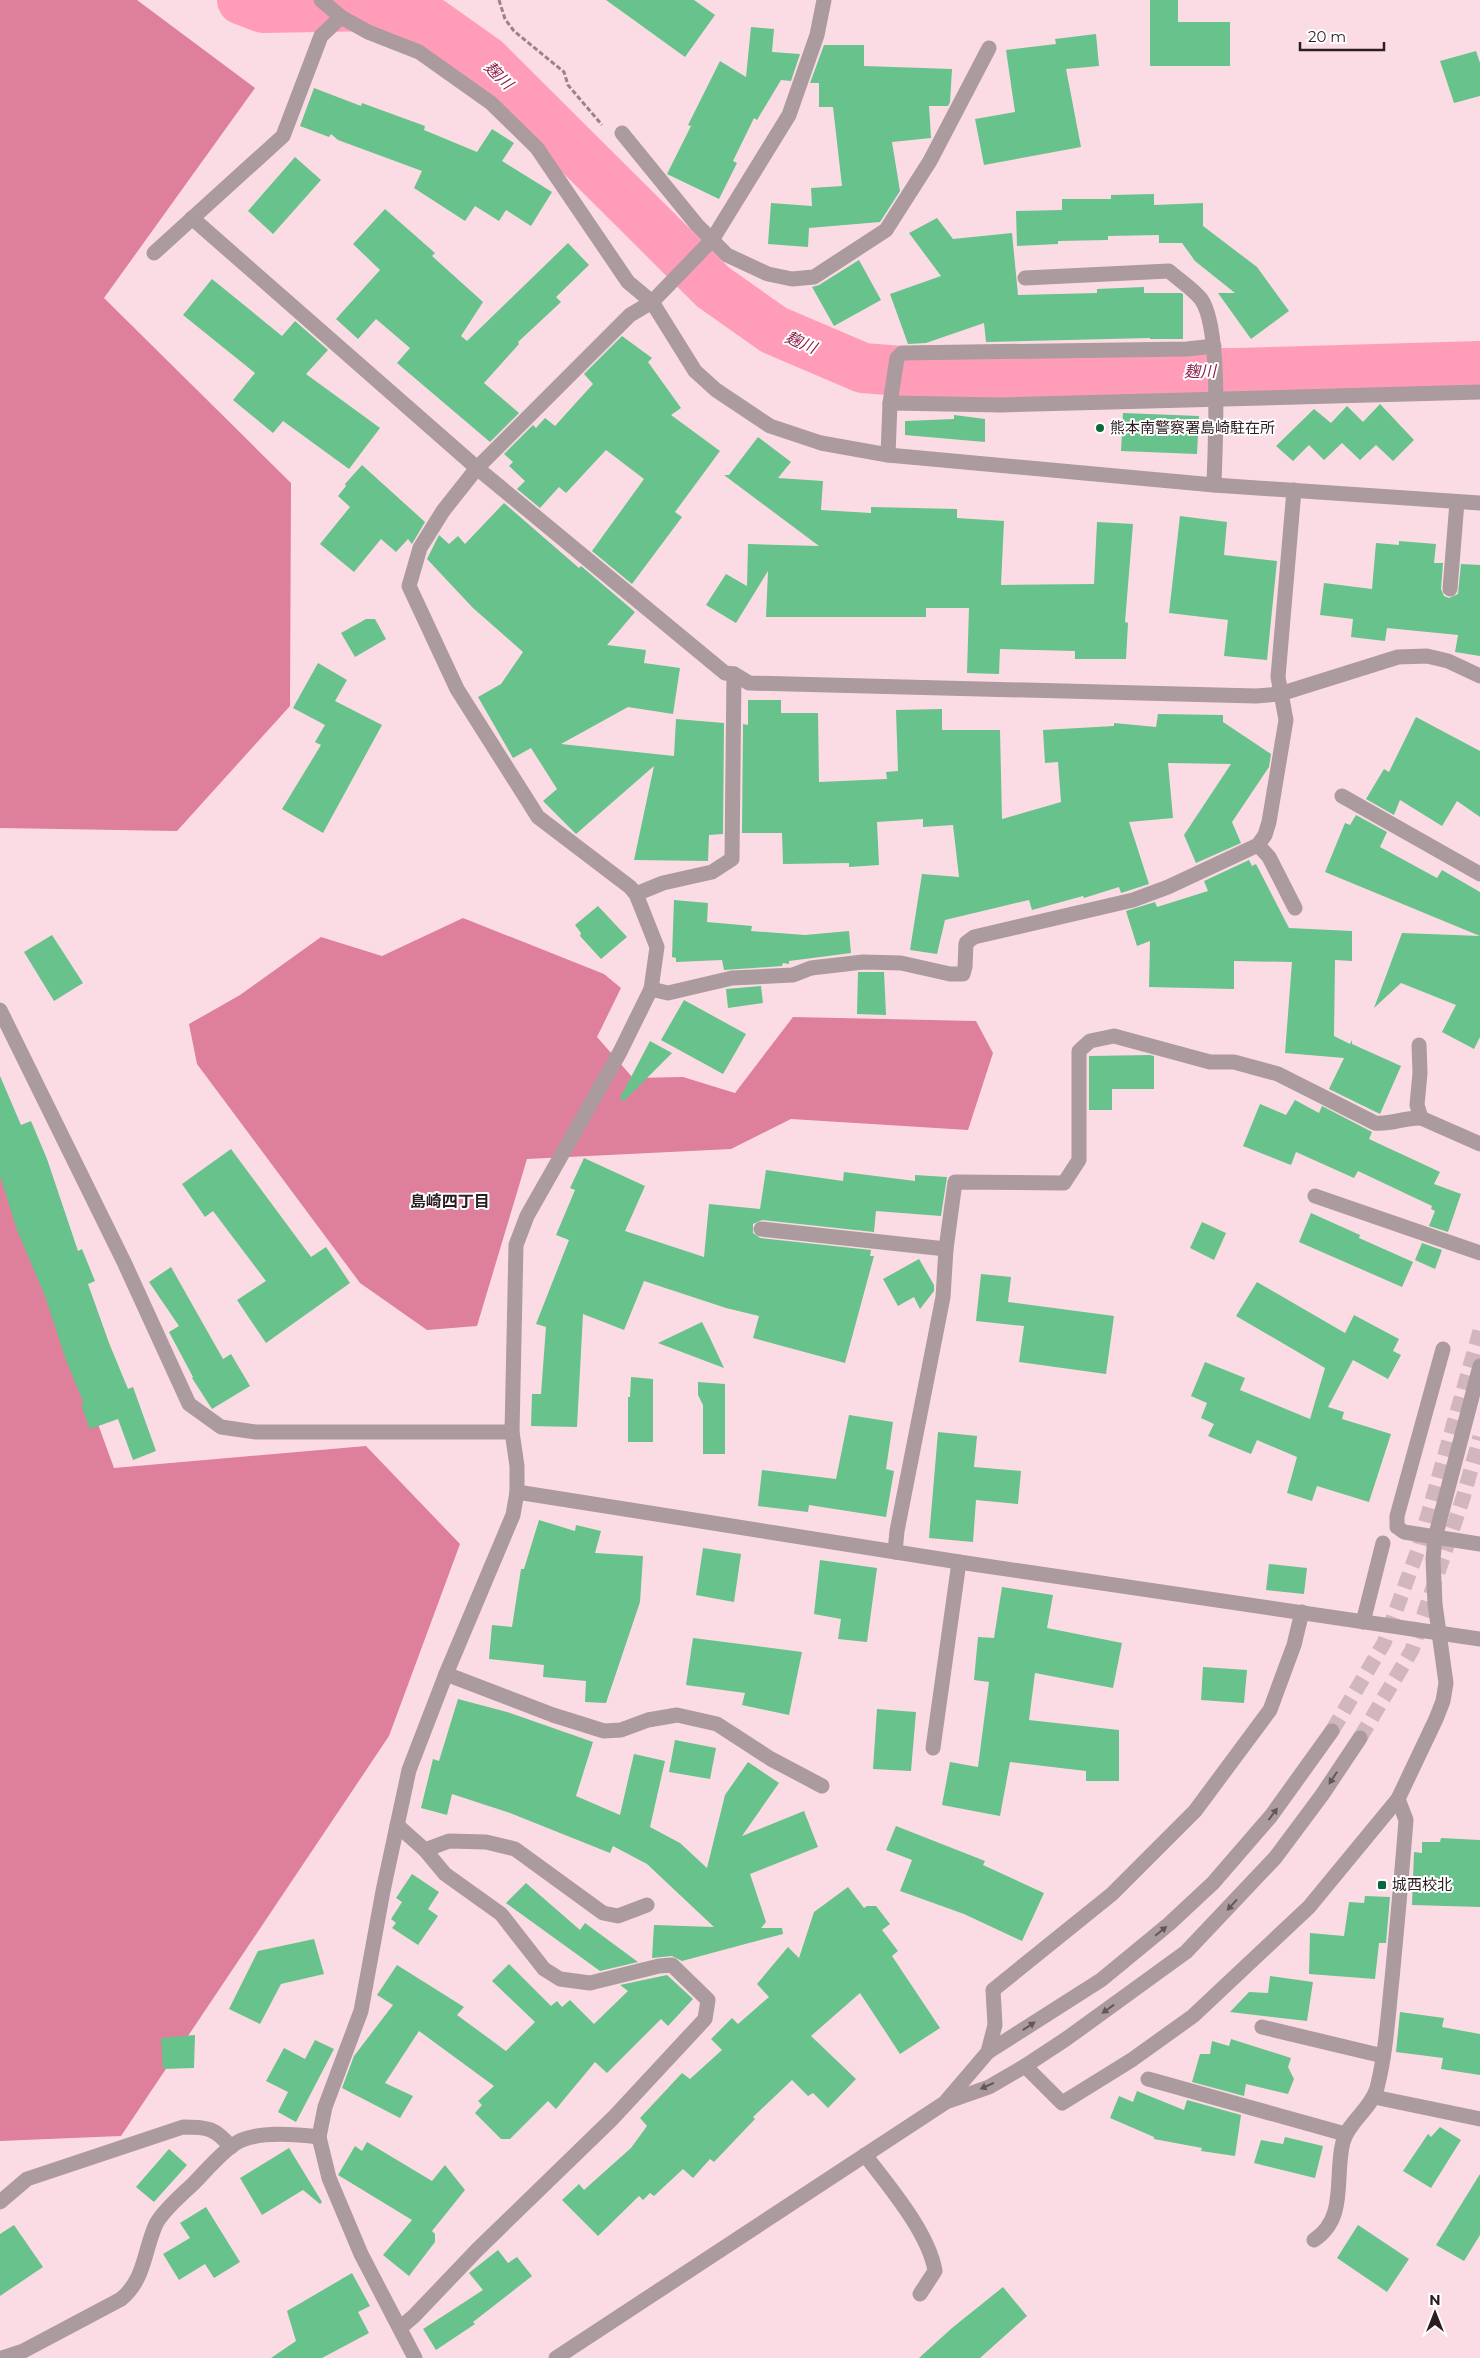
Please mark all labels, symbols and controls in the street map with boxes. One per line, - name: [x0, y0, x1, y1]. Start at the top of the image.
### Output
- scale bar: [1300, 20, 1384, 52]
- text: 20 m: [1308, 27, 1346, 46]
- water label: 麹川: [481, 57, 518, 95]
- water label: 麹川: [782, 327, 821, 358]
- water label: 麹川: [1184, 362, 1218, 381]
- place label: 熊本南警察署島崎駐在所: [1110, 418, 1275, 437]
- marker: 熊本南警察署島崎駐在所: [1094, 422, 1106, 434]
- district label: 島崎四丁目: [410, 1192, 490, 1211]
- one-way arrow: [1329, 1772, 1338, 1785]
- one-way arrow: [1267, 1808, 1278, 1821]
- place label: 城西校北: [1392, 1875, 1452, 1894]
- marker: 城西校北: [1376, 1879, 1388, 1891]
- one-way arrow: [1226, 1899, 1238, 1911]
- one-way arrow: [1154, 1925, 1167, 1936]
- one-way arrow: [1101, 2004, 1115, 2014]
- one-way arrow: [1022, 2021, 1036, 2031]
- one-way arrow: [980, 2083, 994, 2091]
- north arrow: [1410, 2288, 1460, 2338]
- text: N: [1429, 2291, 1441, 2309]

